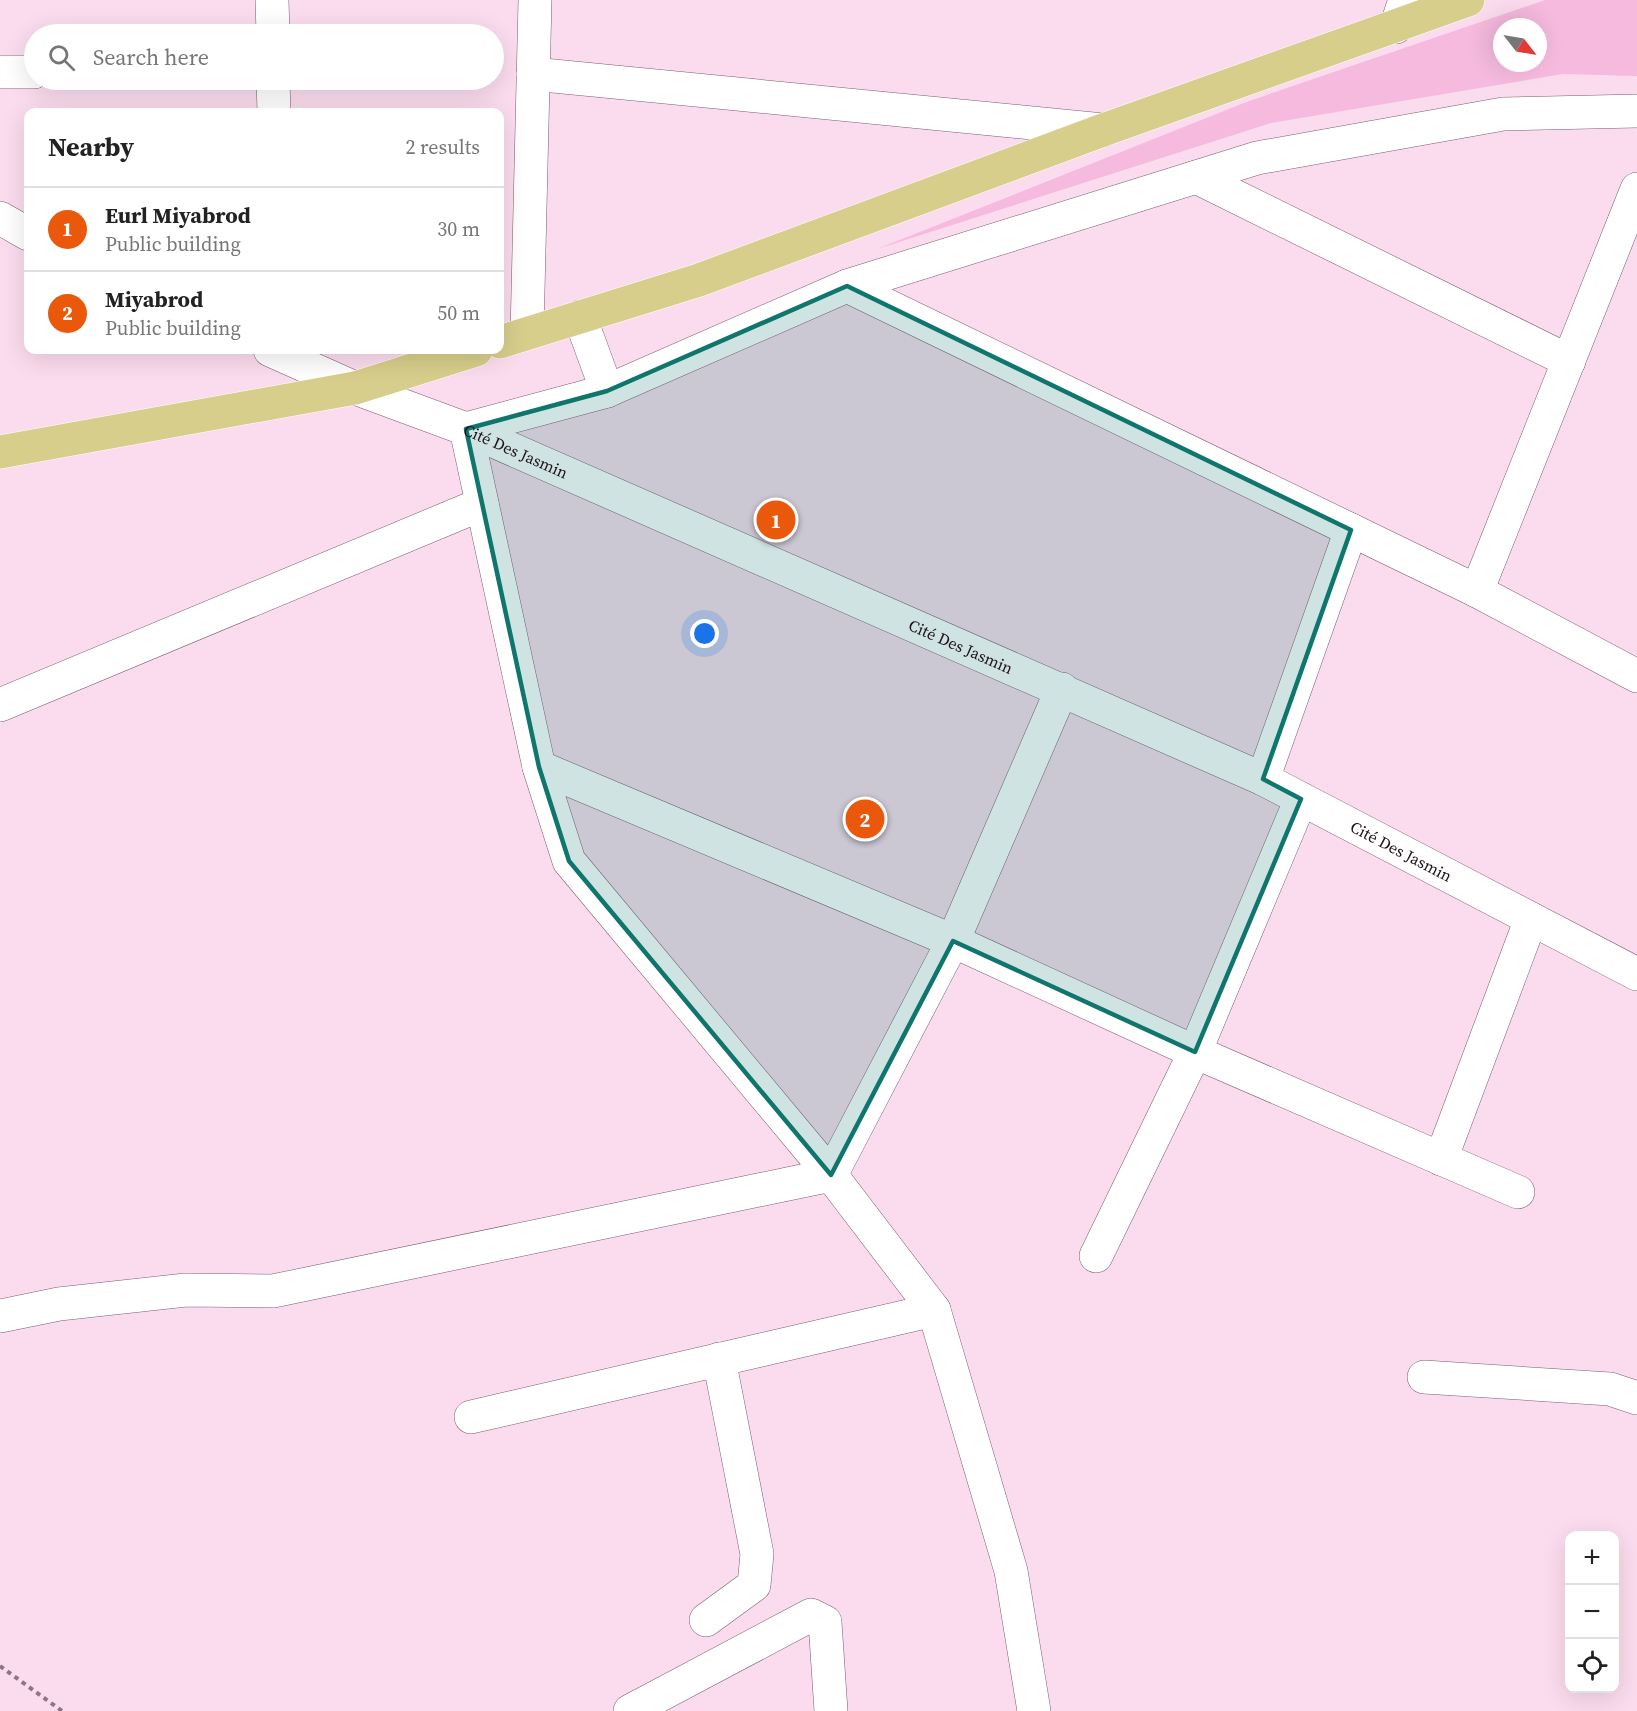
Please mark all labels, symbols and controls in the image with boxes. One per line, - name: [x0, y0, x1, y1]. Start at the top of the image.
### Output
- north arrow: [1493, 18, 1547, 72]
- search box: [24, 24, 504, 90]
- icon: search: [45, 41, 78, 74]
- text: Search here: [93, 42, 209, 72]
- text: Nearby: [48, 129, 134, 165]
- text: 2 results: [405, 133, 480, 161]
- text: Eurl Miyabrod: [105, 200, 251, 230]
- text: 1: [62, 215, 73, 243]
- text: 30 m: [437, 215, 480, 243]
- text: Public building: [105, 230, 241, 258]
- text: Miyabrod: [105, 284, 203, 314]
- text: 2: [62, 299, 73, 327]
- text: 50 m: [437, 299, 480, 327]
- text: Public building: [105, 314, 241, 342]
- street label: Cité Des Jasmin: [460, 418, 572, 484]
- pin: 1: [756, 498, 796, 542]
- street label: Cité Des Jasmin: [905, 614, 1017, 679]
- your location: [690, 619, 719, 648]
- pin: 2: [846, 796, 884, 842]
- street label: Cité Des Jasmin: [1347, 816, 1456, 887]
- map controls: [1565, 1531, 1619, 1693]
- button: +: [1565, 1531, 1619, 1585]
- button: −: [1565, 1585, 1619, 1639]
- button: locate: [1565, 1639, 1619, 1693]

